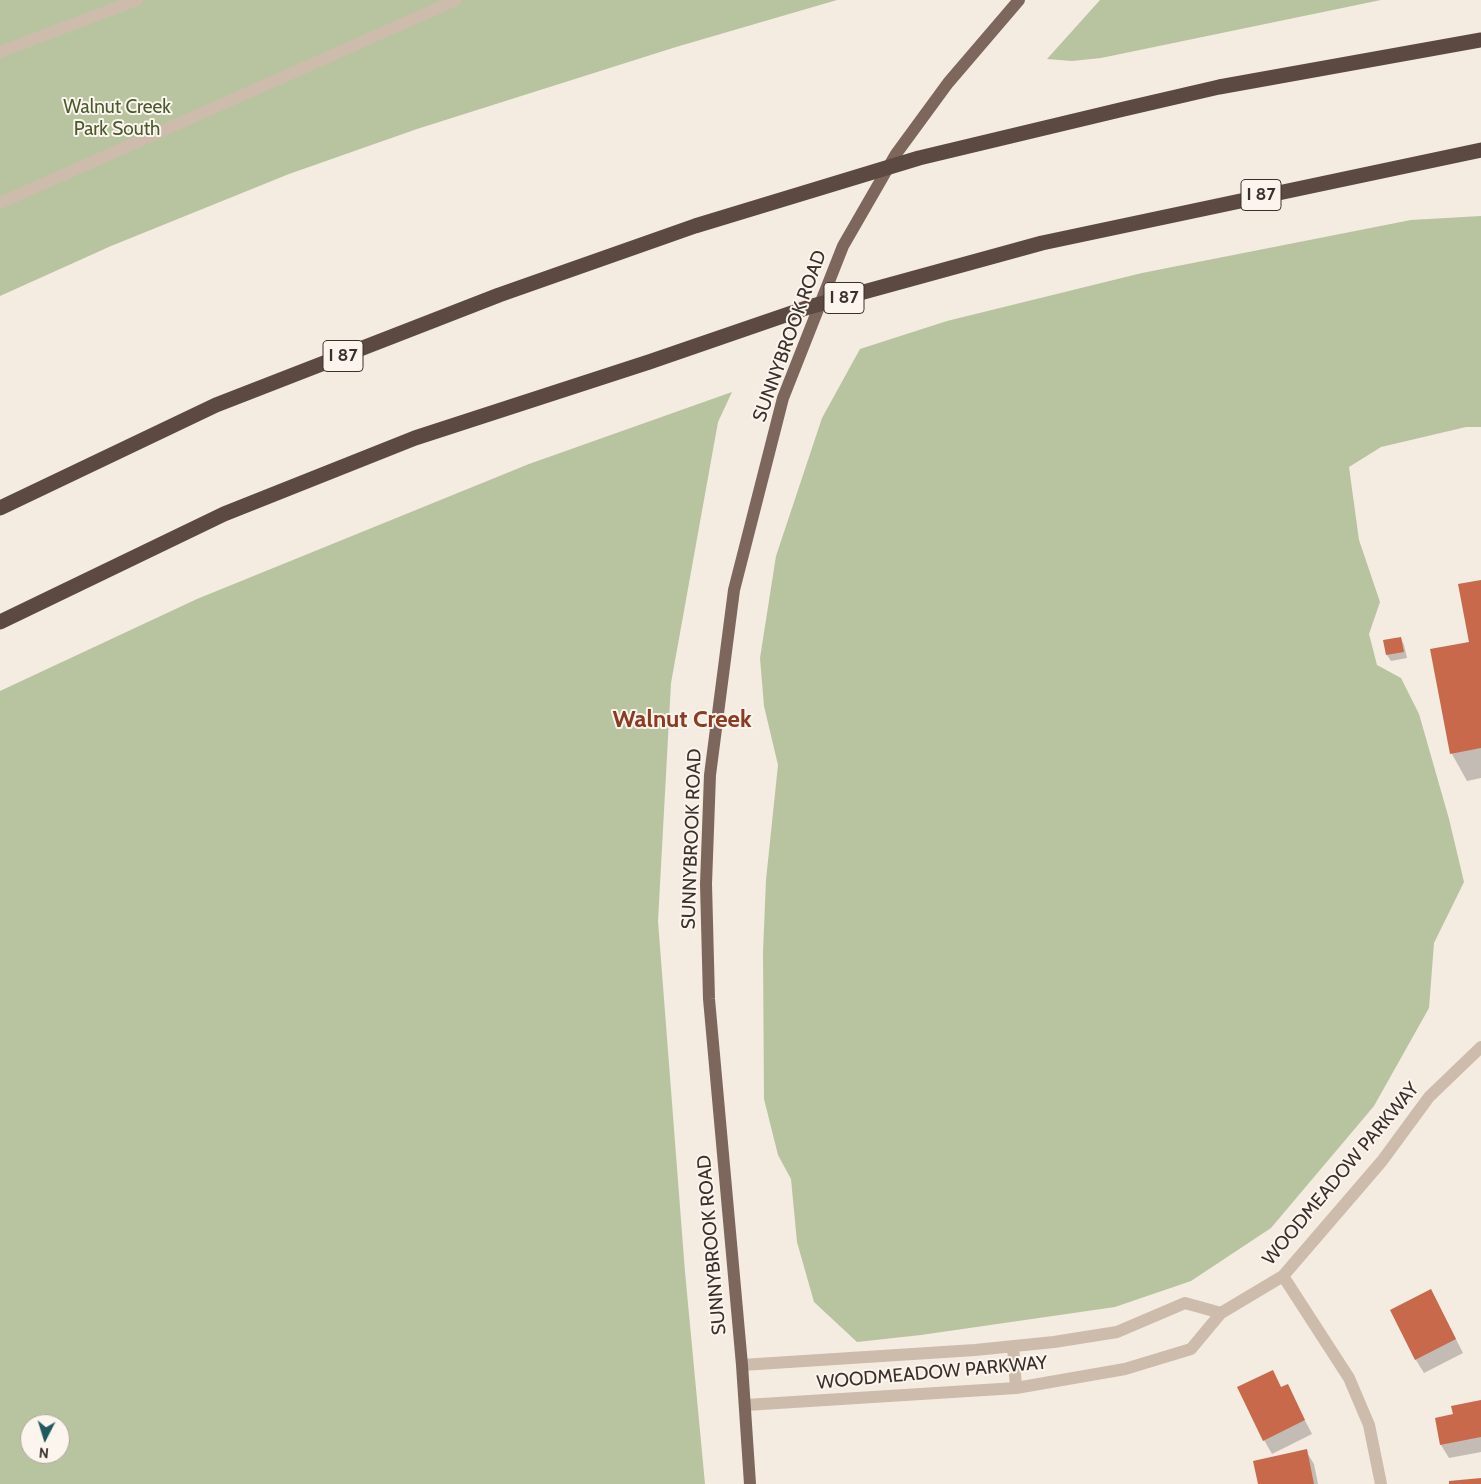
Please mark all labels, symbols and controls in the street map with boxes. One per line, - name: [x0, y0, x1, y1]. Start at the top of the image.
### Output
- park label: Walnut Creek Park South: [63, 96, 171, 140]
- road number: I 87: [1241, 180, 1281, 210]
- street label: SUNNYBROOK ROAD: [748, 247, 832, 425]
- road number: I 87: [824, 282, 864, 314]
- road number: I 87: [323, 341, 363, 372]
- district label: Walnut Creek: [612, 706, 752, 734]
- street label: SUNNYBROOK ROAD: [677, 748, 707, 930]
- street label: WOODMEADOW PARKWAY: [1258, 1078, 1424, 1270]
- street label: SUNNYBROOK ROAD: [693, 1154, 731, 1336]
- street label: WOODMEADOW PARKWAY: [816, 1352, 1048, 1394]
- north arrow: [20, 1414, 70, 1464]
- text: N: [38, 1444, 49, 1462]

